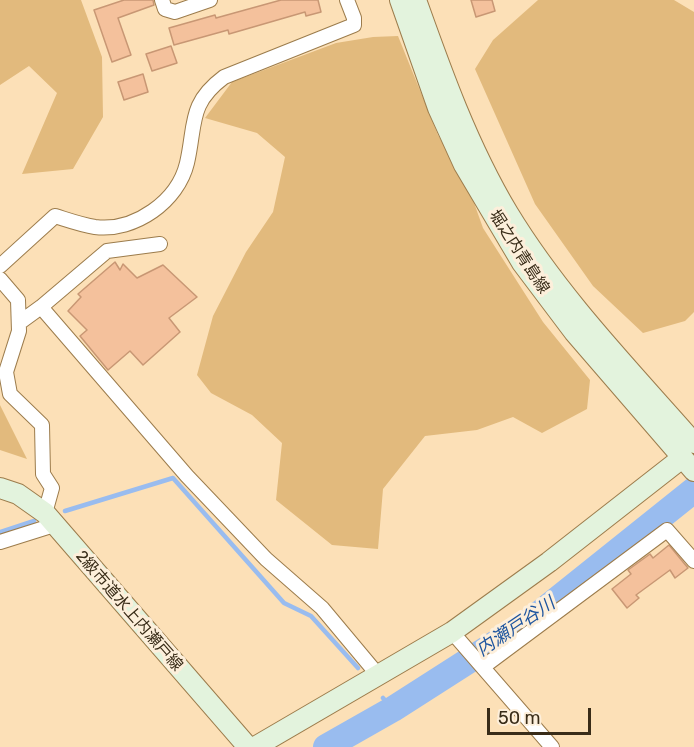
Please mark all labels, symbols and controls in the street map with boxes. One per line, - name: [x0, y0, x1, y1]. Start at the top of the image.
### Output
- street label: 堀之内青島線: [485, 207, 553, 297]
- street label: 2級市道水上内瀬戸線: [71, 547, 187, 675]
- water label: 内瀬戸谷川: [473, 593, 559, 661]
- scale bar: [490, 696, 594, 734]
- text: 50 m: [498, 707, 541, 729]

